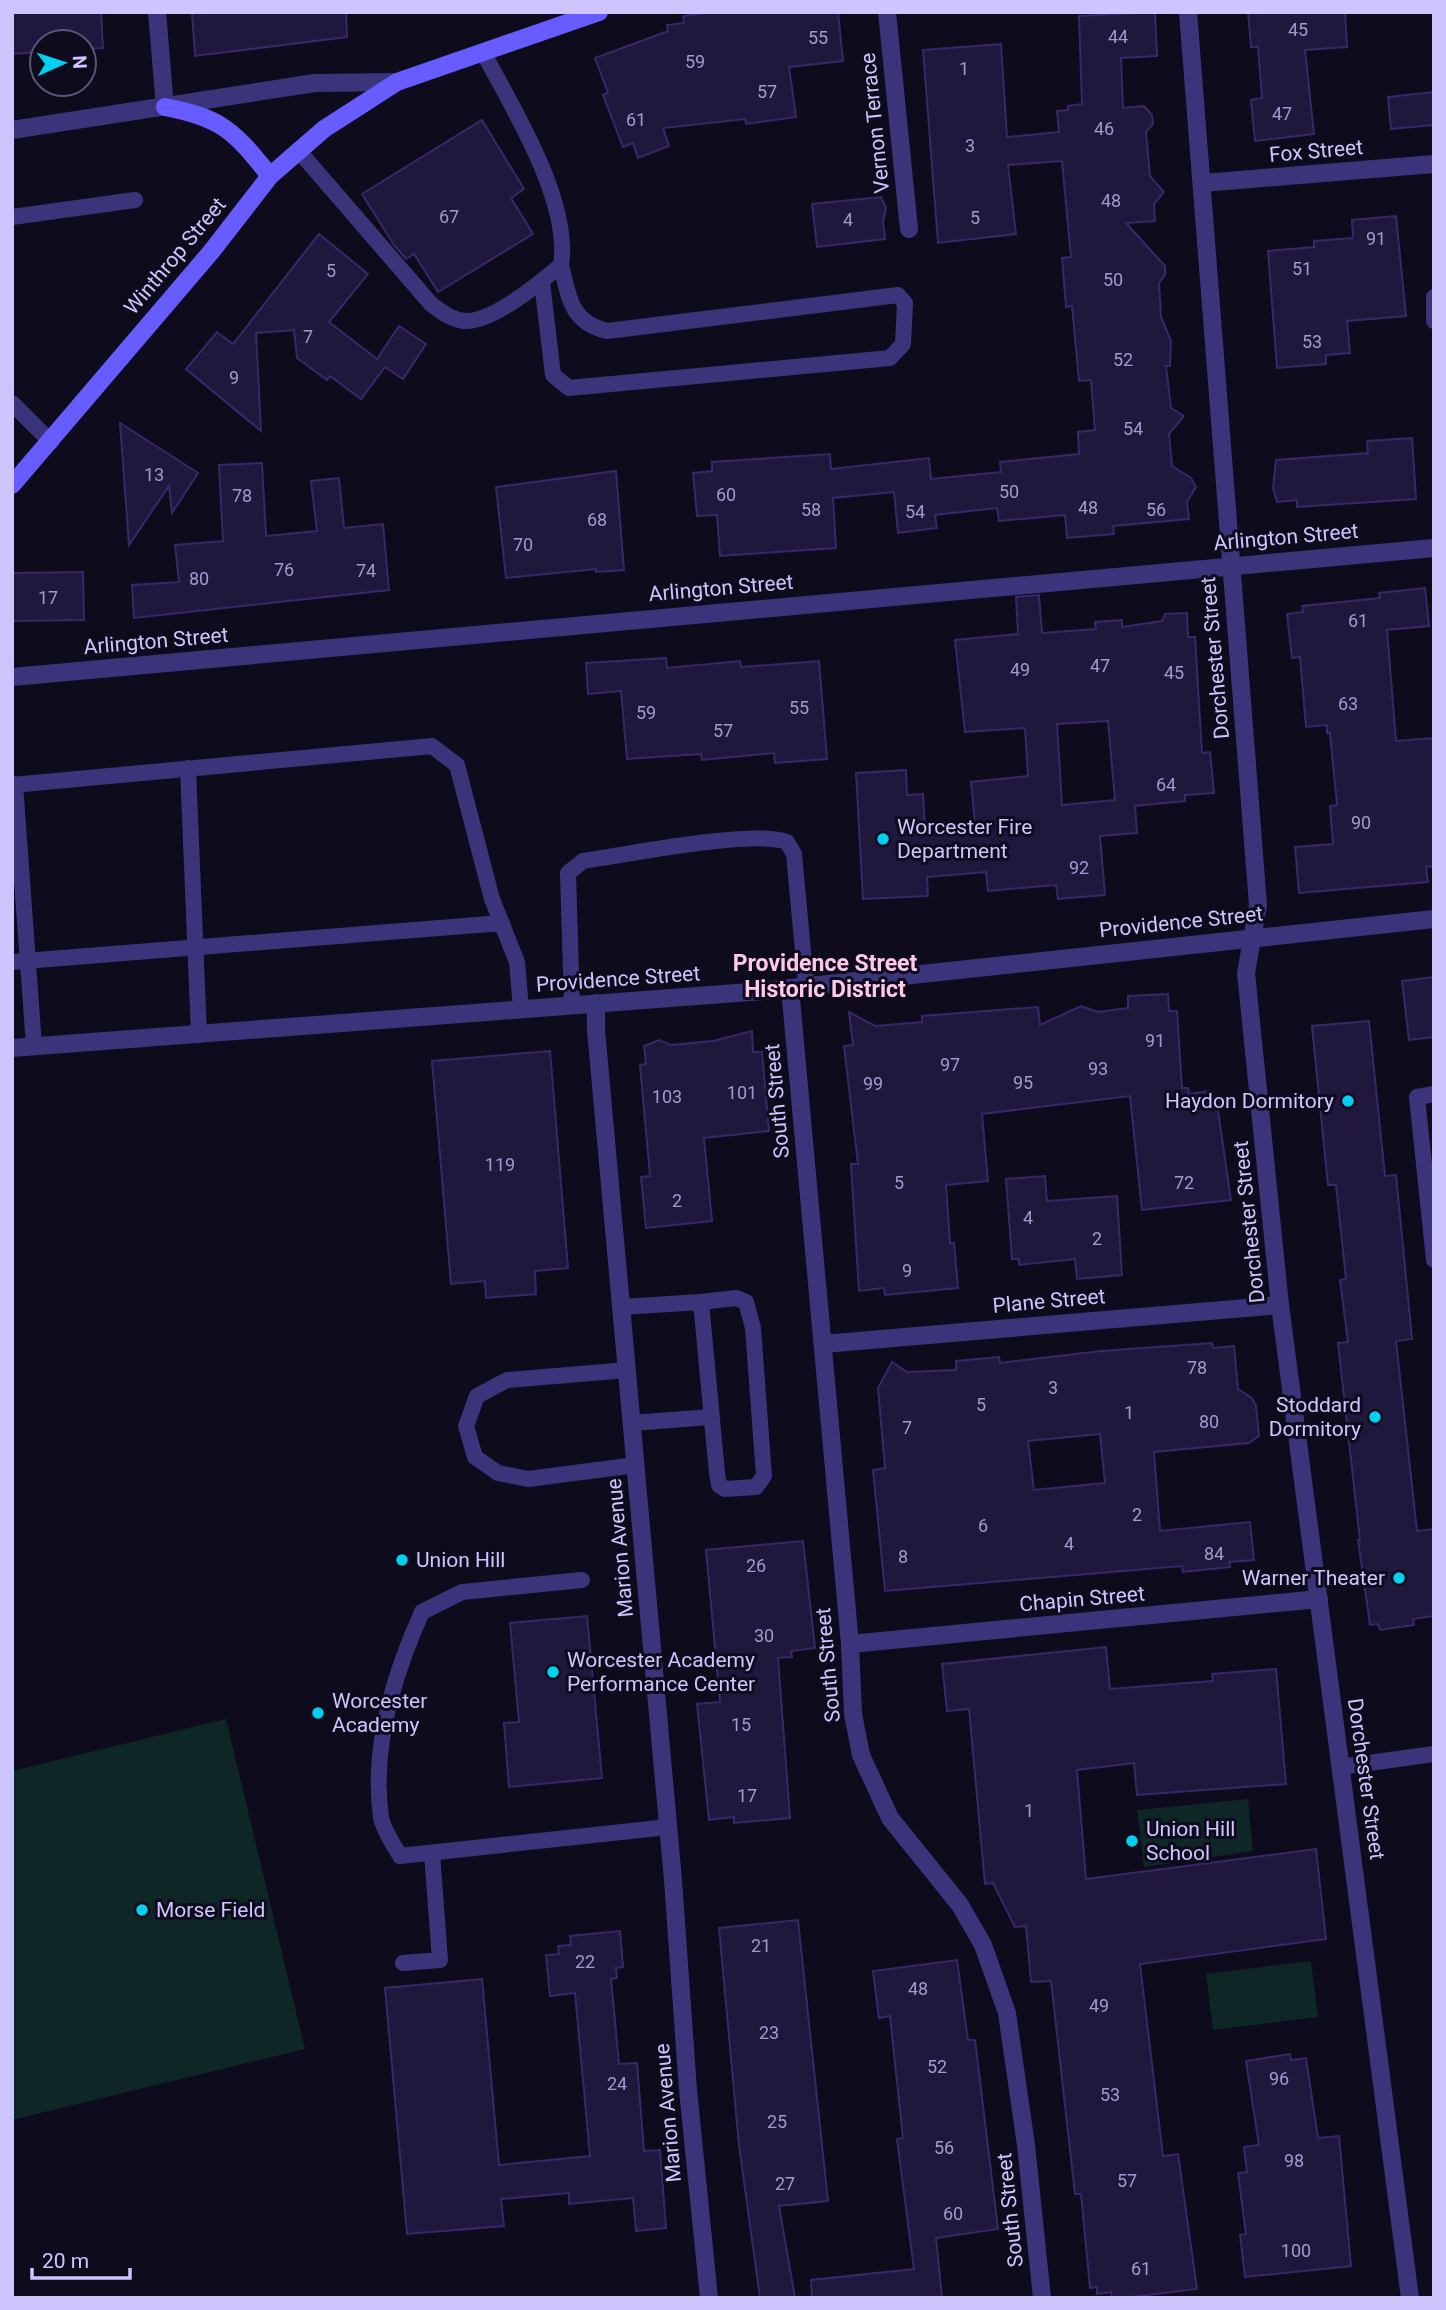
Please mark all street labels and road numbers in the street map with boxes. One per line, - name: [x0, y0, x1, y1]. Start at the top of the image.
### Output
- street label: Vernon Terrace: [856, 52, 894, 194]
- street label: Fox Street: [1268, 135, 1364, 167]
- street label: Winthrop Street: [119, 193, 231, 319]
- street label: Arlington Street: [1213, 519, 1360, 555]
- street label: Arlington Street: [648, 570, 795, 606]
- street label: Dorchester Street: [1196, 576, 1234, 740]
- street label: Arlington Street: [83, 623, 230, 659]
- street label: Providence Street: [1098, 901, 1264, 943]
- street label: Providence Street: [535, 961, 701, 997]
- street label: South Street: [760, 1043, 794, 1159]
- street label: Dorchester Street: [1229, 1140, 1269, 1304]
- street label: Plane Street: [992, 1284, 1107, 1318]
- street label: Marion Avenue: [602, 1478, 638, 1618]
- street label: Chapin Street: [1018, 1582, 1146, 1616]
- street label: South Street: [811, 1607, 845, 1723]
- street label: Dorchester Street: [1343, 1697, 1389, 1861]
- street label: Marion Avenue: [650, 2043, 686, 2183]
- street label: South Street: [992, 2151, 1028, 2268]

